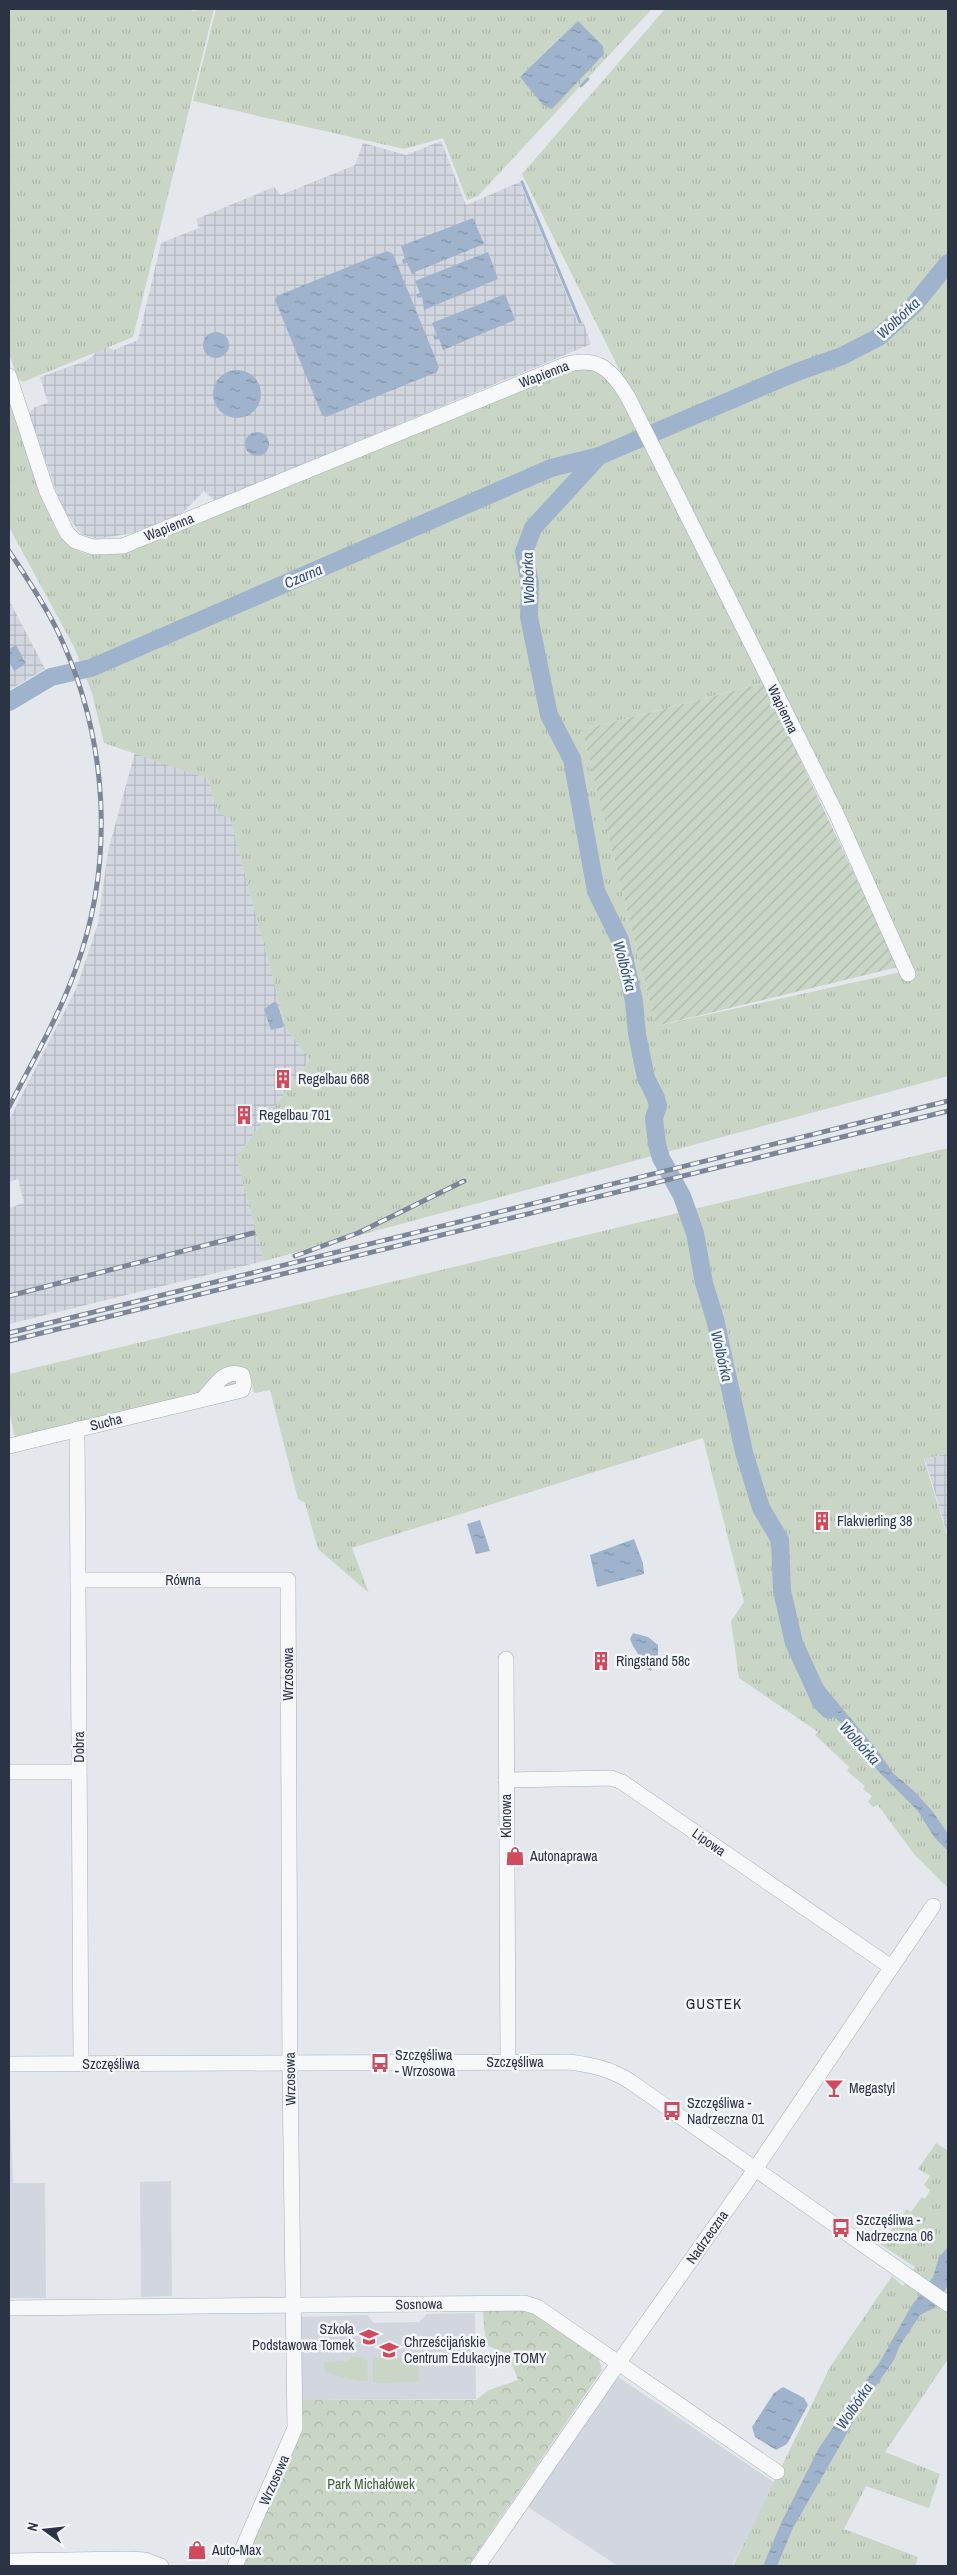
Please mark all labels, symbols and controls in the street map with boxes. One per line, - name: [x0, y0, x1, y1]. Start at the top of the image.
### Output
- water label: Wolbórka: [872, 293, 924, 343]
- street label: Wapienna: [517, 356, 572, 392]
- street label: Wapienna: [142, 509, 197, 545]
- water label: Wolbórka: [517, 552, 539, 604]
- water label: Czarna: [281, 559, 325, 593]
- street label: Wapienna: [764, 682, 803, 737]
- water label: Wolbórka: [608, 938, 642, 994]
- building icon: Regelbau 668: [272, 1068, 294, 1090]
- place label: Regelbau 668: [298, 1070, 369, 1088]
- building icon: Regelbau 701: [233, 1104, 255, 1126]
- place label: Regelbau 701: [259, 1106, 331, 1124]
- water label: Wolbórka: [706, 1328, 738, 1384]
- street label: Sucha: [88, 1409, 125, 1435]
- building icon: Flakvierling 38: [811, 1510, 833, 1532]
- place label: Flakvierling 38: [837, 1512, 912, 1530]
- street label: Równa: [165, 1571, 201, 1589]
- street label: Wrzosowa: [279, 1647, 297, 1701]
- building icon: Ringstand 58c: [590, 1650, 612, 1672]
- place label: Ringstand 58c: [616, 1652, 690, 1670]
- water label: Wolbórka: [835, 1717, 885, 1769]
- street label: Dobra: [70, 1731, 88, 1763]
- street label: Klonowa: [497, 1793, 515, 1838]
- street label: Lipowa: [689, 1824, 730, 1860]
- shop icon: Autonaprawa: [504, 1845, 526, 1867]
- place label: Autonaprawa: [529, 1847, 598, 1865]
- district label: GUSTEK: [686, 1993, 742, 2014]
- place label: Szczęśliwa - Wrzosowa: [395, 2046, 456, 2080]
- street label: Wrzosowa: [281, 2052, 299, 2106]
- bus stop icon: Szczęśliwa - Wrzosowa: [369, 2052, 391, 2074]
- street label: Szczęśliwa: [486, 2053, 544, 2071]
- street label: Szczęśliwa: [82, 2055, 140, 2073]
- bar icon: Megastyl: [823, 2077, 845, 2099]
- place label: Megastyl: [849, 2079, 895, 2097]
- place label: Szczęśliwa - Nadrzeczna 01: [687, 2094, 765, 2128]
- bus stop icon: Szczęśliwa - Nadrzeczna 01: [661, 2100, 683, 2122]
- street label: Nadrzeczna: [682, 2206, 732, 2267]
- place label: Szczęśliwa - Nadrzeczna 06: [856, 2211, 933, 2245]
- bus stop icon: Szczęśliwa - Nadrzeczna 06: [830, 2217, 852, 2239]
- street label: Sosnowa: [395, 2295, 443, 2313]
- place label: Szkoła Podstawowa Tomek: [252, 2320, 355, 2354]
- school or university icon: Szkoła Podstawowa Tomek: [358, 2326, 380, 2348]
- place label: Chrześcijańskie Centrum Edukacyjne TOMY: [404, 2333, 547, 2367]
- school or university icon: Chrześcijańskie Centrum Edukacyjne TOMY: [378, 2339, 400, 2361]
- water label: Wolbórka: [831, 2379, 877, 2433]
- street label: Wrzosowa: [255, 2451, 293, 2508]
- park label: Park Michałówek: [327, 2475, 415, 2493]
- north arrow: [20, 2505, 70, 2555]
- text: N: [23, 2520, 42, 2533]
- shop icon: Auto-Max: [186, 2539, 208, 2561]
- place label: Auto-Max: [211, 2541, 261, 2559]

